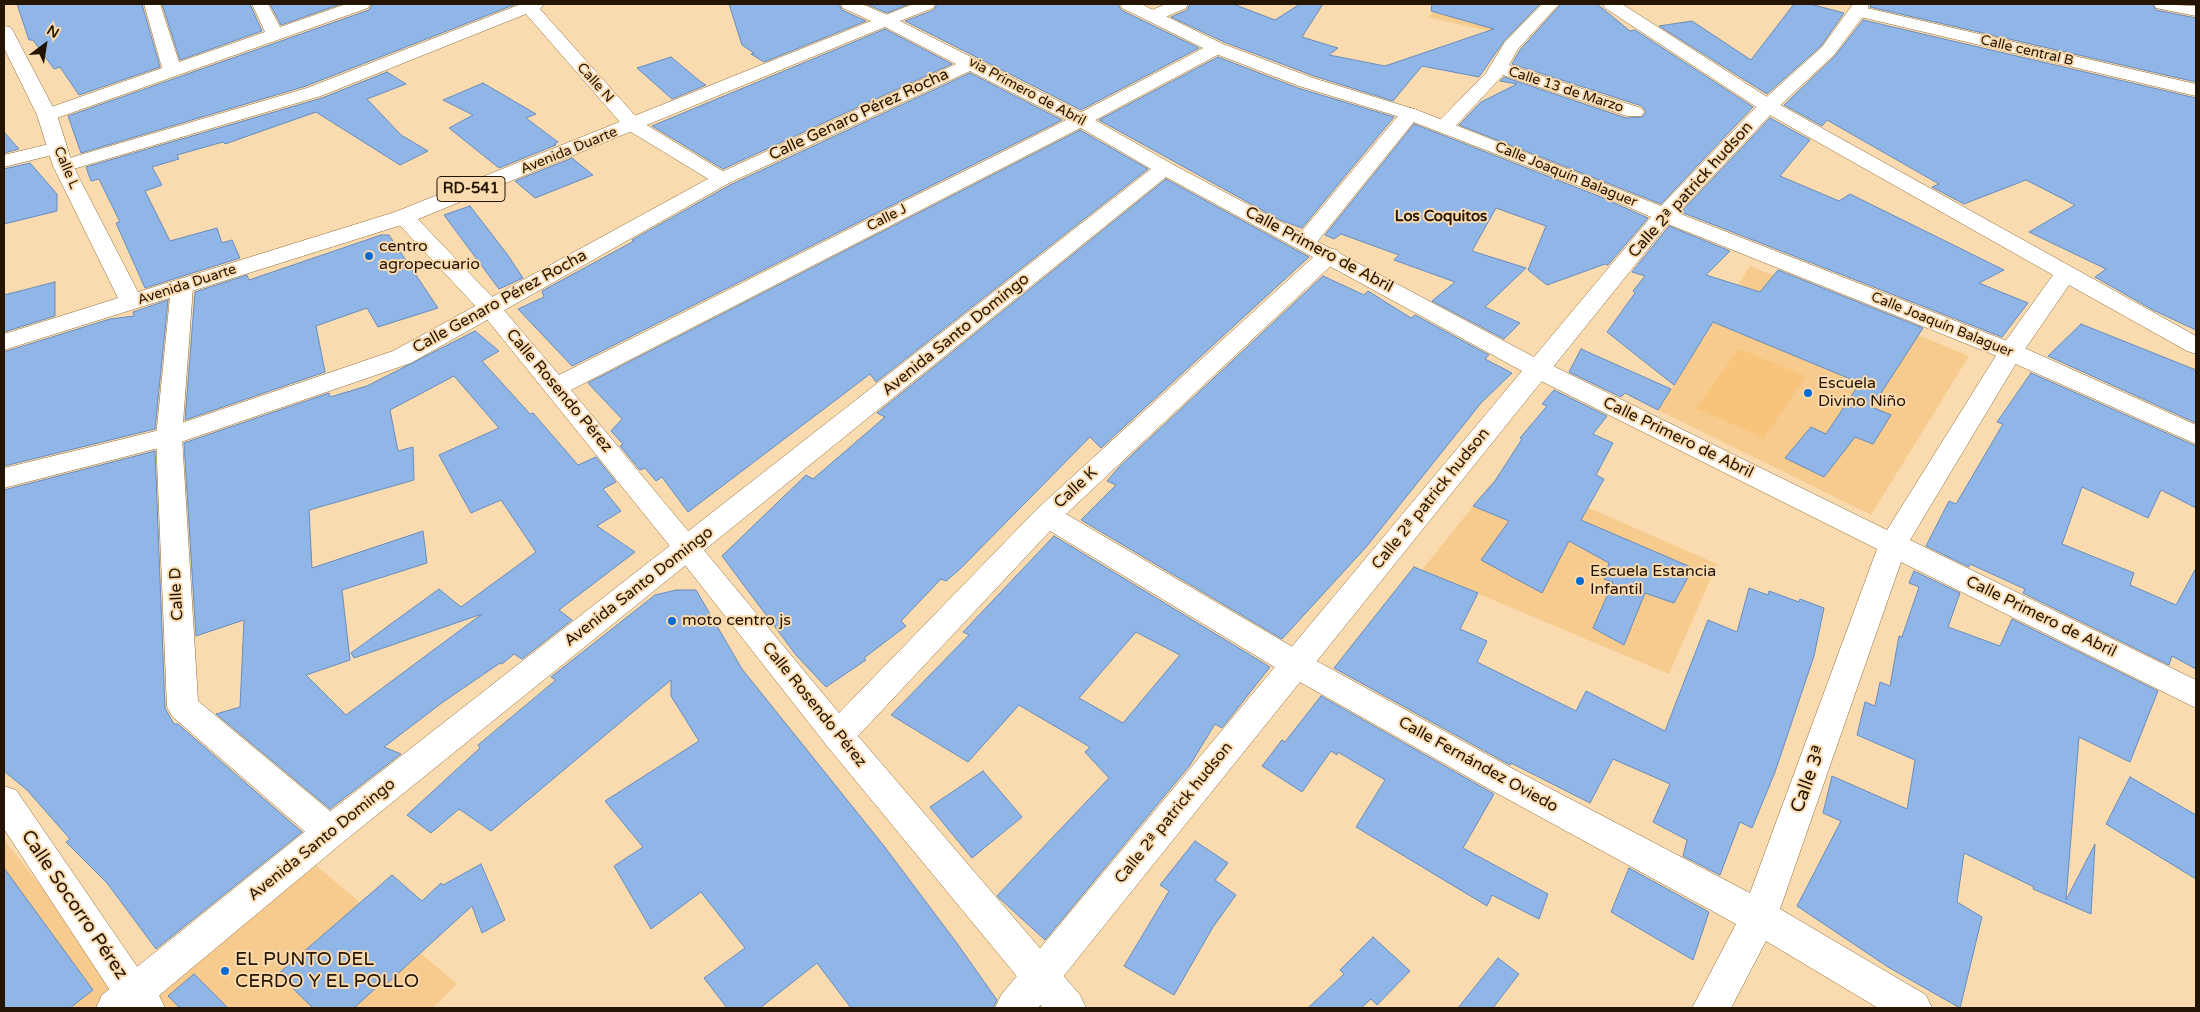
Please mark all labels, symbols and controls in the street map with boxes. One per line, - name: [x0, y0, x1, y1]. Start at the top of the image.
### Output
- north arrow: [20, 20, 70, 70]
- text: N: [44, 22, 62, 42]
- street label: Calle central B: [1979, 32, 2075, 70]
- street label: via Primero de Abril: [965, 54, 1089, 130]
- street label: Calle N: [573, 60, 617, 106]
- street label: Calle 13 de Marzo: [1506, 63, 1626, 117]
- street label: Calle Genaro Pérez Rocha: [766, 65, 952, 165]
- street label: Calle 2ª patrick hudson: [1625, 118, 1757, 262]
- street label: Avenida Duarte: [518, 124, 620, 178]
- street label: Calle Joaquín Balaguer: [1493, 139, 1639, 211]
- street label: Calle L: [50, 144, 82, 192]
- road number: RD-541: [437, 176, 505, 202]
- street label: Calle J: [864, 201, 910, 235]
- street label: Calle Primero de Abril: [1242, 203, 1396, 297]
- district label: Los Coquitos: [1395, 208, 1487, 226]
- place label: centro agropecuario: [379, 237, 480, 275]
- street label: Calle Genaro Pérez Rocha: [410, 246, 590, 358]
- marker: centro agropecuario: [363, 250, 375, 262]
- street label: Avenida Duarte: [135, 261, 239, 309]
- street label: Avenida Santo Domingo: [879, 270, 1033, 400]
- street label: Calle Joaquín Balaguer: [1869, 289, 2015, 361]
- street label: Calle Rosendo Pérez: [502, 325, 616, 457]
- place label: Escuela Divino Niño: [1818, 374, 1906, 412]
- marker: Escuela Divino Niño: [1802, 387, 1814, 399]
- street label: Calle Primero de Abril: [1600, 393, 1756, 483]
- street label: Calle 2ª patrick hudson: [1368, 424, 1494, 574]
- street label: Calle K: [1050, 463, 1102, 513]
- street label: Avenida Santo Domingo: [561, 523, 717, 651]
- place label: Escuela Estancia Infantil: [1590, 562, 1716, 600]
- street label: Calle D: [166, 567, 188, 621]
- street label: Calle Primero de Abril: [1963, 572, 2119, 662]
- marker: Escuela Estancia Infantil: [1574, 575, 1586, 587]
- place label: moto centro js: [682, 611, 791, 631]
- marker: moto centro js: [666, 615, 678, 627]
- street label: Calle Rosendo Pérez: [758, 639, 870, 771]
- street label: Calle Fernández Oviedo: [1395, 713, 1561, 817]
- street label: Calle 2ª patrick hudson: [1111, 738, 1237, 888]
- street label: Calle 3ª: [1786, 742, 1832, 816]
- street label: Avenida Santo Domingo: [245, 775, 399, 905]
- street label: Calle Socorro Pérez: [16, 826, 132, 984]
- place label: EL PUNTO DEL CERDO Y EL POLLO: [235, 949, 419, 993]
- marker: EL PUNTO DEL CERDO Y EL POLLO: [219, 965, 231, 977]

